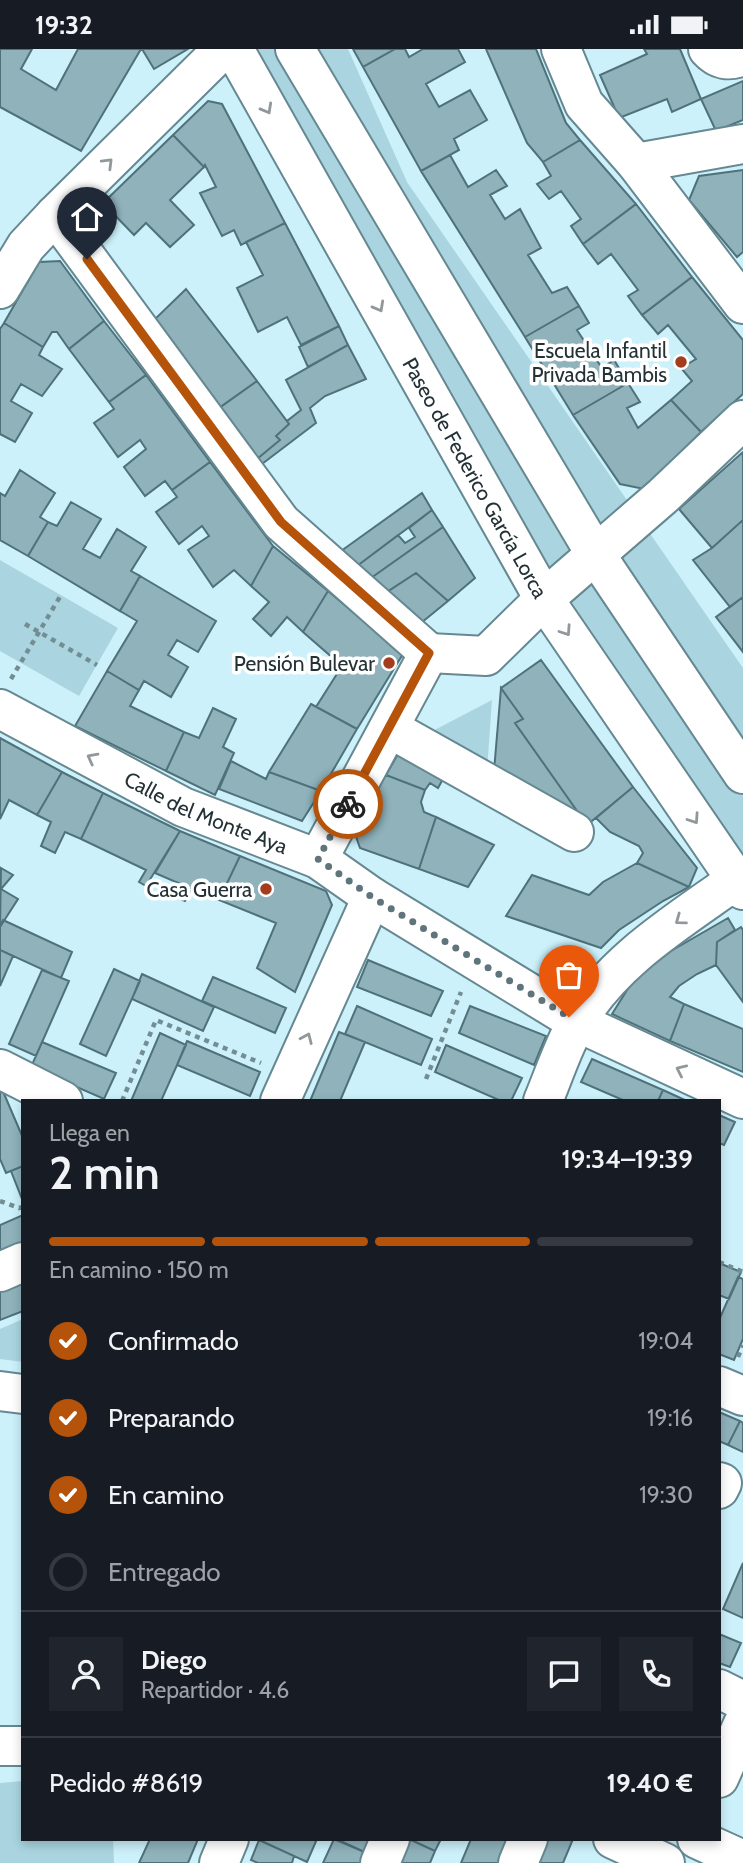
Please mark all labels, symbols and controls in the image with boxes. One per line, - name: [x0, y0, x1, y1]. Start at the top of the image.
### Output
- text: 19:32: [35, 9, 93, 41]
- one-way arrow: [259, 101, 272, 114]
- one-way arrow: [99, 159, 112, 172]
- pin: [57, 187, 117, 259]
- icon: home: [68, 198, 106, 236]
- one-way arrow: [371, 299, 384, 312]
- place label: Escuela Infantil Privada Bambis: [531, 338, 667, 387]
- street label: Paseo de Federico García Lorca: [398, 353, 553, 602]
- marker: Escuela Infantil Privada Bambis: [673, 354, 689, 370]
- one-way arrow: [558, 623, 570, 636]
- place label: Pensión Bulevar: [234, 651, 375, 676]
- marker: Pensión Bulevar: [381, 655, 397, 671]
- one-way arrow: [87, 753, 99, 766]
- street label: Calle del Monte Aya: [120, 766, 291, 859]
- courier: [313, 769, 383, 839]
- icon: bike: [329, 785, 367, 823]
- one-way arrow: [686, 811, 698, 824]
- place label: Casa Guerra: [147, 877, 252, 902]
- marker: Casa Guerra: [258, 881, 274, 897]
- one-way arrow: [675, 912, 688, 924]
- pin: [539, 945, 599, 1017]
- icon: bag: [550, 956, 588, 994]
- one-way arrow: [299, 1033, 313, 1046]
- one-way arrow: [676, 1064, 688, 1078]
- text: Llega en: [49, 1119, 130, 1147]
- text: 19:34–19:39: [562, 1143, 693, 1175]
- text: 2 min: [49, 1145, 160, 1201]
- text: En camino · 150 m: [49, 1256, 229, 1284]
- icon: check: [49, 1322, 87, 1360]
- text: Confirmado: [108, 1325, 239, 1357]
- text: 19:04: [638, 1327, 693, 1355]
- icon: check: [49, 1399, 87, 1437]
- text: Preparando: [108, 1402, 235, 1434]
- text: 19:16: [647, 1404, 693, 1432]
- icon: check: [49, 1476, 87, 1514]
- text: En camino: [108, 1479, 224, 1511]
- text: 19:30: [639, 1481, 693, 1509]
- text: Entregado: [108, 1556, 221, 1588]
- button: person: [49, 1637, 123, 1711]
- button: chat: [527, 1637, 601, 1711]
- button: phone: [619, 1637, 693, 1711]
- text: Diego: [141, 1644, 207, 1676]
- text: Repartidor · 4.6: [141, 1676, 289, 1704]
- text: Pedido #8619: [49, 1767, 203, 1799]
- text: 19.40 €: [606, 1767, 693, 1799]

